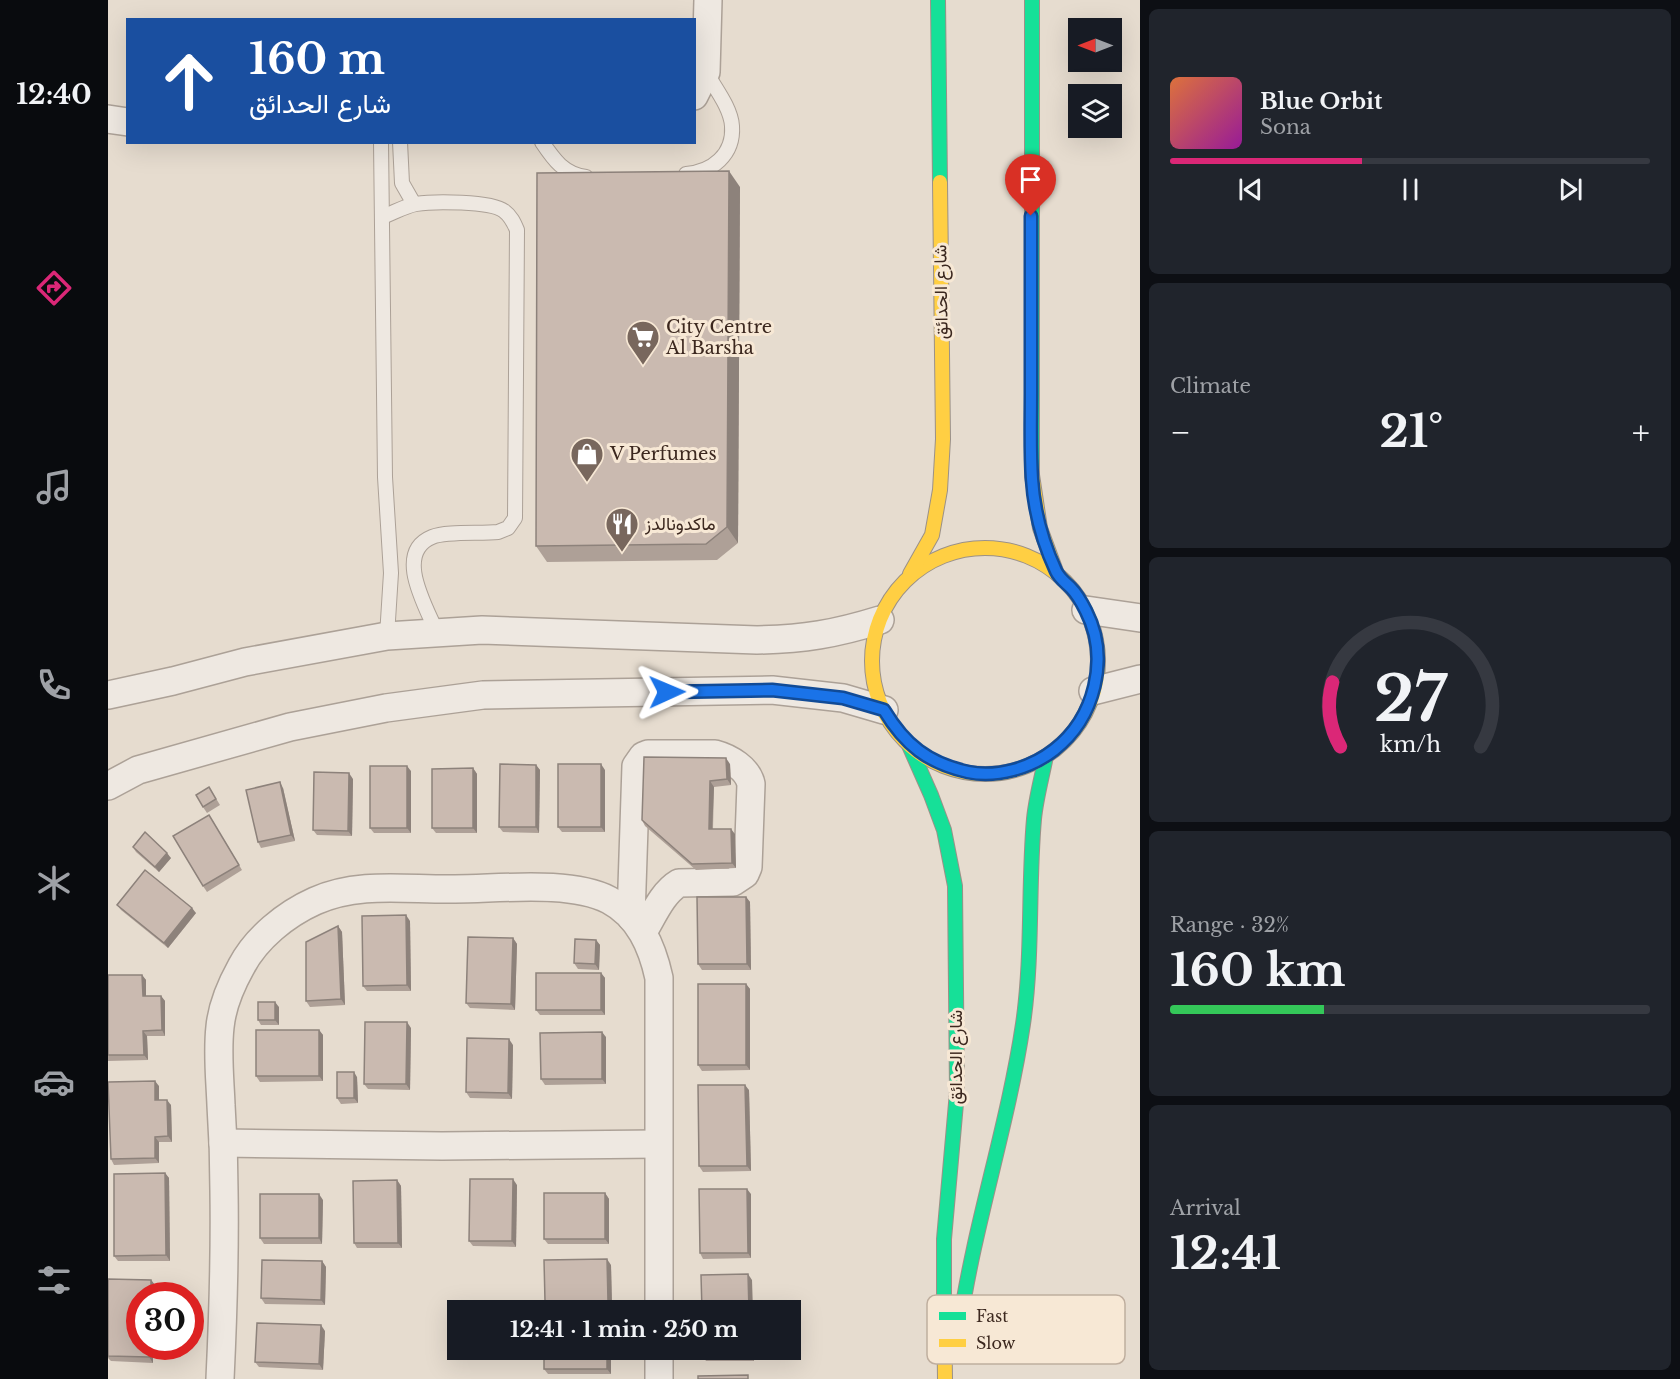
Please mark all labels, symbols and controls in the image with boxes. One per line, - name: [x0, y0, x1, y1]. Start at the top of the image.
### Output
- north arrow: [1068, 18, 1122, 72]
- map controls: [1068, 18, 1122, 138]
- text: 160 m: [249, 33, 385, 85]
- icon: ahead: [150, 42, 228, 120]
- text: 12:40: [16, 78, 92, 111]
- button: layers: [1068, 84, 1122, 138]
- text: شارع الحدائق: [249, 87, 391, 120]
- text: Blue Orbit: [1260, 88, 1382, 115]
- text: Sona: [1260, 115, 1311, 139]
- pin: [1005, 154, 1056, 216]
- icon: arrive: [1014, 163, 1047, 196]
- icon: previous: [1234, 173, 1267, 206]
- icon: pause: [1394, 173, 1427, 206]
- icon: next: [1554, 173, 1587, 206]
- street label: شارع الحدائق: [929, 244, 954, 340]
- icon: directions: [33, 267, 75, 309]
- place label: City Centre Al Barsha: [665, 316, 772, 359]
- supermarket icon: City Centre Al Barsha: [625, 319, 661, 366]
- text: Climate: [1170, 374, 1251, 398]
- text: 21°: [1379, 403, 1443, 459]
- text: −: [1170, 412, 1191, 453]
- text: +: [1632, 412, 1650, 453]
- shop icon: V Perfumes: [569, 436, 605, 483]
- place label: V Perfumes: [609, 443, 717, 465]
- icon: music: [33, 466, 75, 508]
- restaurant icon: ماكدونالدز: [604, 506, 640, 553]
- place label: ماكدونالدز: [644, 513, 716, 535]
- position arrow: [635, 660, 699, 724]
- text: 27: [1374, 660, 1447, 738]
- icon: phone: [33, 664, 75, 706]
- text: km/h: [1380, 731, 1441, 758]
- icon: climate: [33, 862, 75, 904]
- text: Range · 32%: [1170, 913, 1289, 937]
- text: 160 km: [1170, 942, 1346, 998]
- street label: شارع الحدائق: [945, 1010, 968, 1104]
- icon: car: [33, 1061, 75, 1103]
- text: Arrival: [1170, 1196, 1241, 1220]
- text: 12:41: [1170, 1225, 1281, 1281]
- icon: filters: [33, 1259, 75, 1301]
- speed limit sign: 30: [126, 1282, 204, 1360]
- legend: [927, 1295, 1125, 1364]
- text: Fast: [976, 1306, 1008, 1326]
- text: 12:41 · 1 min · 250 m: [510, 1316, 738, 1343]
- text: Slow: [976, 1333, 1016, 1353]

